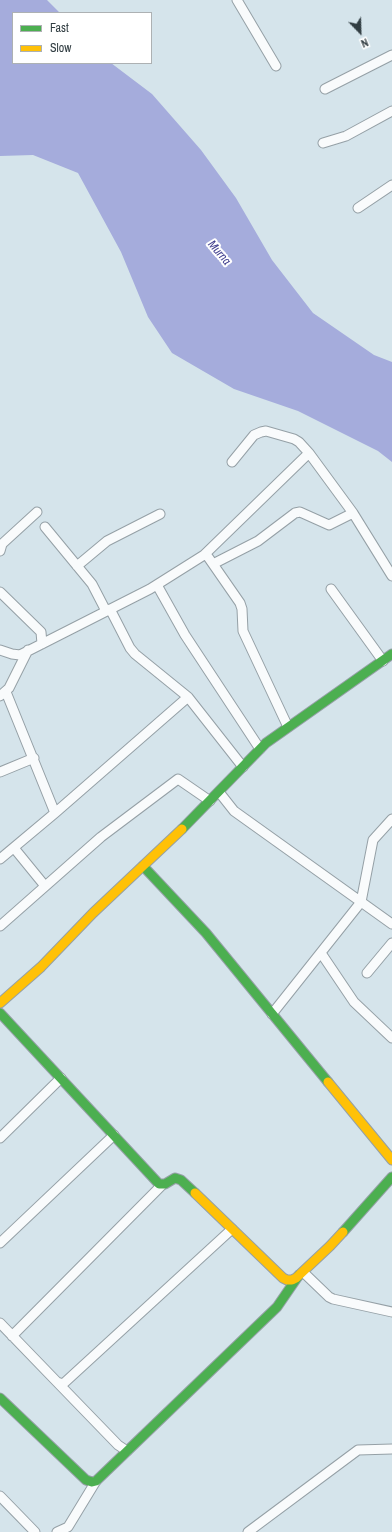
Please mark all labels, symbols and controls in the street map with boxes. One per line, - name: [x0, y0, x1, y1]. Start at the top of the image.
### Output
- legend: [12, 12, 152, 64]
- north arrow: [340, 12, 380, 52]
- text: Fast: [50, 20, 69, 36]
- text: N: [359, 35, 370, 51]
- text: Slow: [50, 40, 71, 56]
- water label: Murna: [205, 238, 233, 268]

